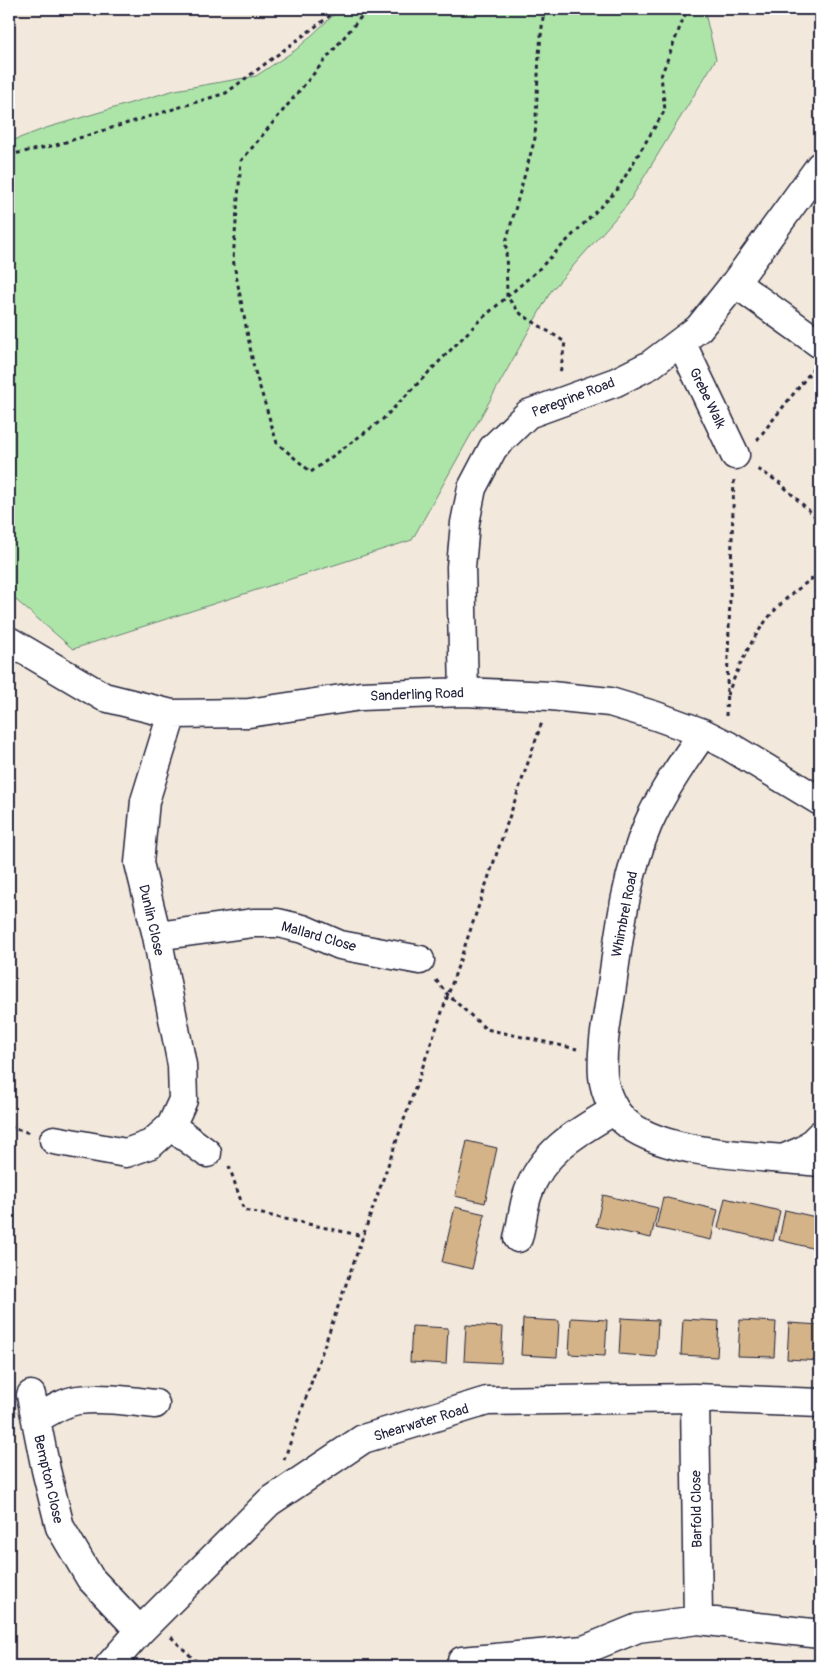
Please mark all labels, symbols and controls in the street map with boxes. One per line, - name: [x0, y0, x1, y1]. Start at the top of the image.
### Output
- street label: Grebe Walk: [686, 365, 730, 431]
- street label: Peregrine Road: [529, 374, 617, 421]
- street label: Sanderling Road: [370, 684, 464, 705]
- street label: Whimbrel Road: [608, 870, 641, 958]
- street label: Dunlin Close: [135, 883, 168, 958]
- street label: Mallard Close: [279, 918, 358, 955]
- street label: Shearwater Road: [372, 1400, 471, 1445]
- street label: Bempton Close: [30, 1433, 67, 1525]
- street label: Barfold Close: [687, 1470, 706, 1548]

